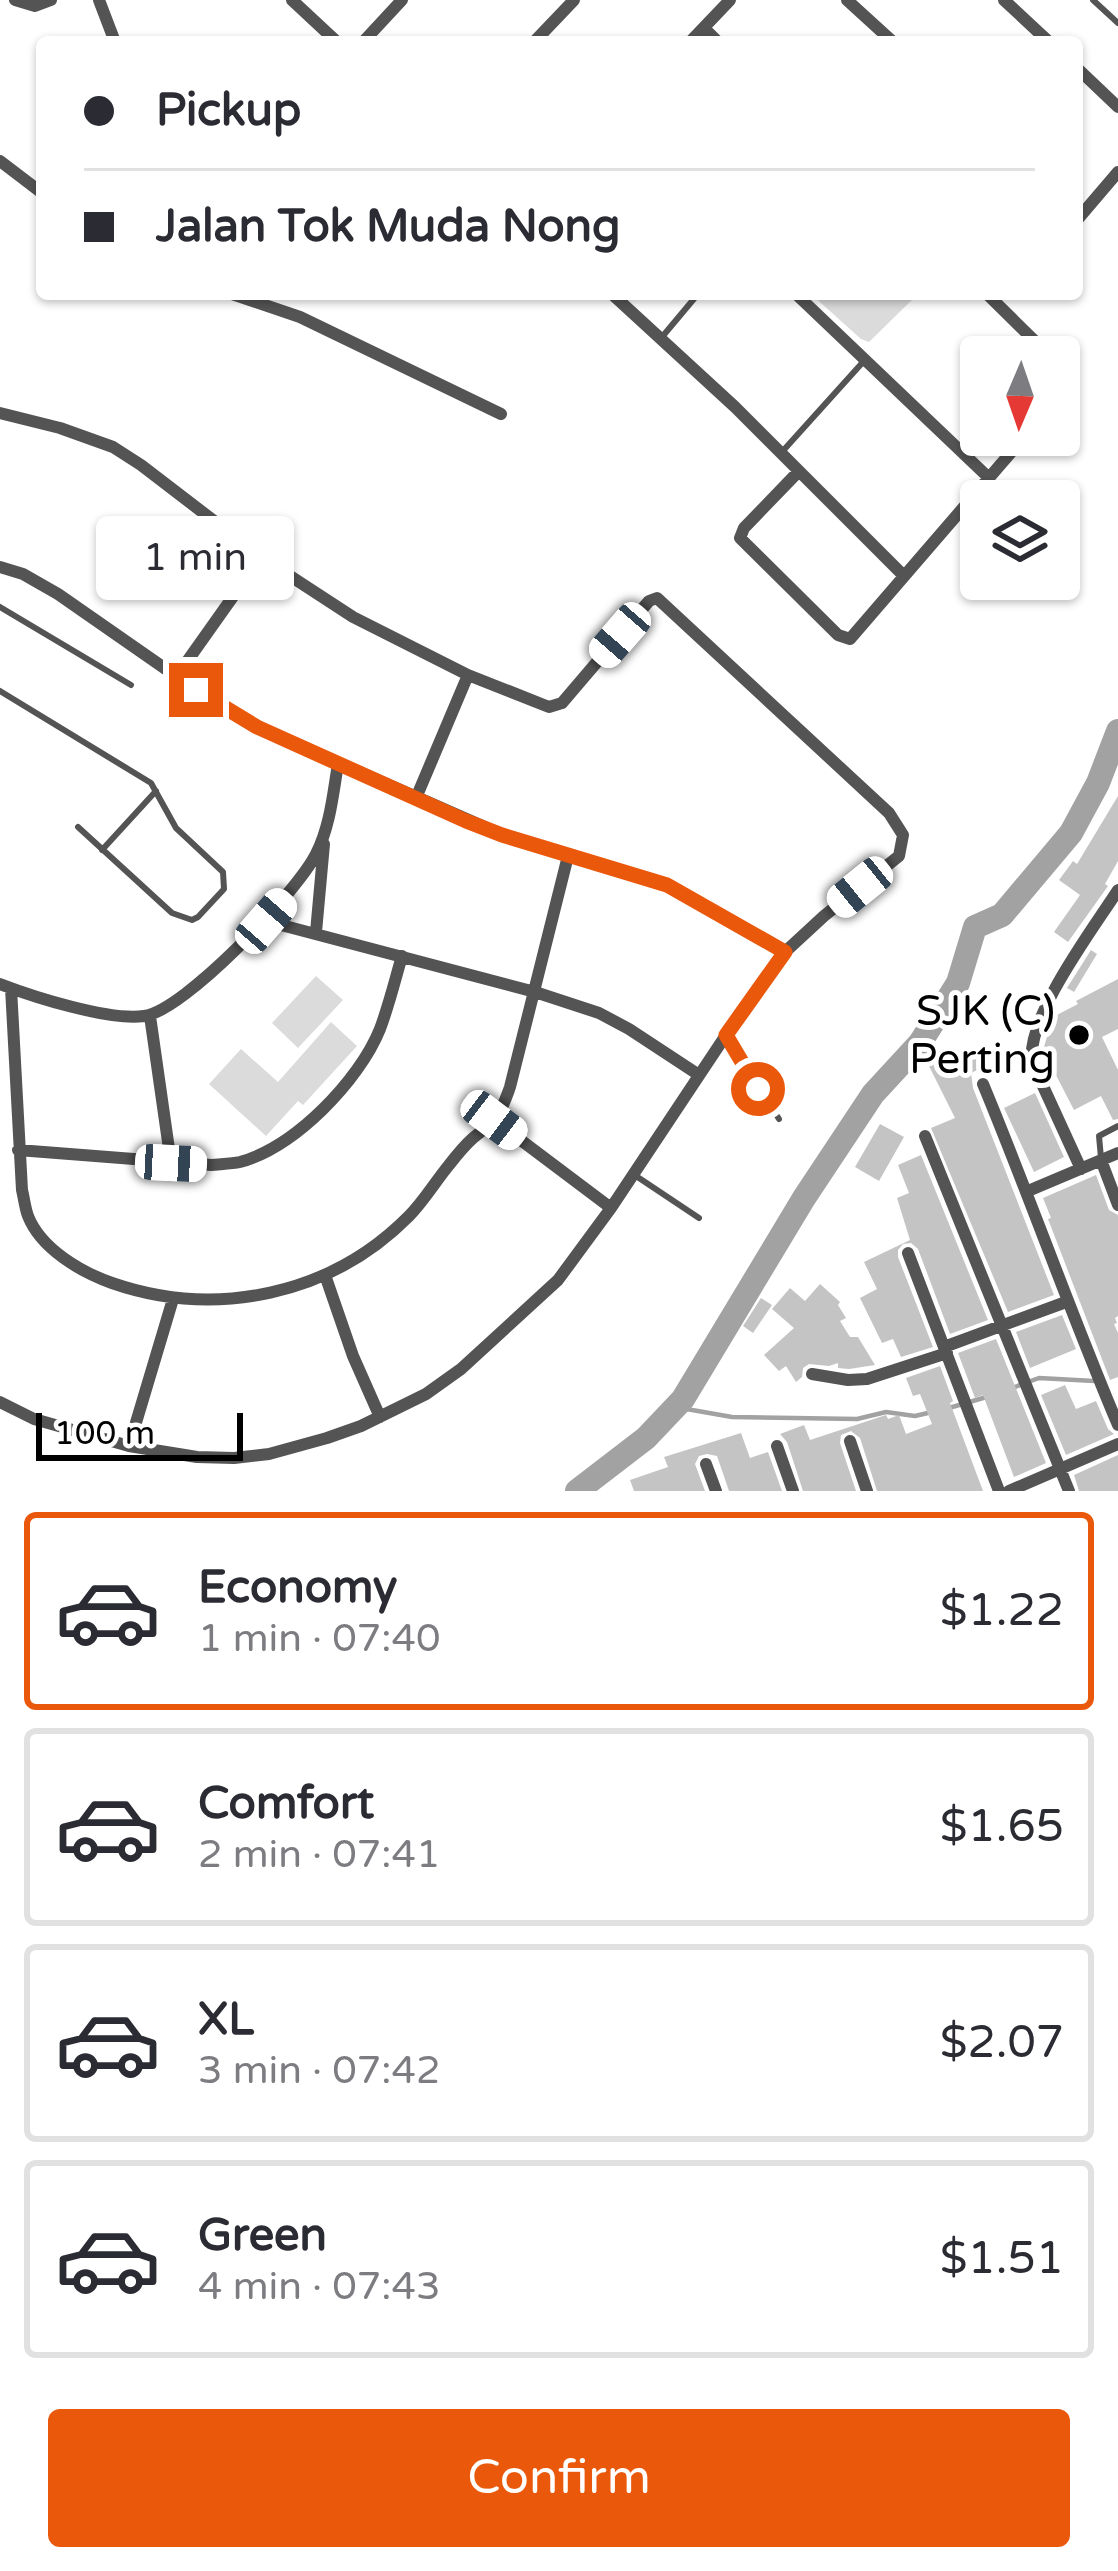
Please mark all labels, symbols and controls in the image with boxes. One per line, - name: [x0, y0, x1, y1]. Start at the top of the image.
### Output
- text: Pickup: [156, 84, 301, 138]
- text: Jalan Tok Muda Nong: [156, 200, 620, 254]
- north arrow: [960, 336, 1080, 456]
- map controls: [960, 336, 1080, 600]
- button: layers: [960, 480, 1080, 600]
- callout: 1 min: [97, 516, 295, 600]
- text: 1 min: [143, 534, 247, 581]
- car: [583, 596, 657, 674]
- route end: [169, 663, 223, 717]
- car: [821, 850, 899, 924]
- car: [229, 882, 303, 960]
- place label: SJK (C) Perting: [909, 986, 1055, 1085]
- marker: SJK (C) Perting: [1066, 1022, 1092, 1048]
- route start: [731, 1062, 785, 1116]
- car: [454, 1084, 534, 1156]
- car: [134, 1143, 208, 1183]
- scale bar: [36, 1407, 243, 1460]
- text: 100 m: [54, 1414, 155, 1453]
- icon: car: [54, 1557, 162, 1665]
- text: Economy: [198, 1561, 397, 1615]
- text: $1.22: [940, 1584, 1064, 1638]
- text: 1 min · 07:40: [198, 1615, 440, 1662]
- icon: car: [54, 1773, 162, 1881]
- text: Comfort: [198, 1777, 374, 1831]
- text: $1.65: [940, 1800, 1064, 1854]
- text: 2 min · 07:41: [198, 1831, 440, 1878]
- icon: car: [54, 1989, 162, 2097]
- text: XL: [198, 1993, 254, 2047]
- text: $2.07: [940, 2016, 1064, 2070]
- text: 3 min · 07:42: [198, 2047, 440, 2094]
- icon: car: [54, 2205, 162, 2313]
- text: Green: [198, 2209, 327, 2263]
- text: $1.51: [940, 2232, 1064, 2286]
- text: 4 min · 07:43: [198, 2263, 440, 2310]
- button: Confirm: [48, 2409, 1070, 2547]

